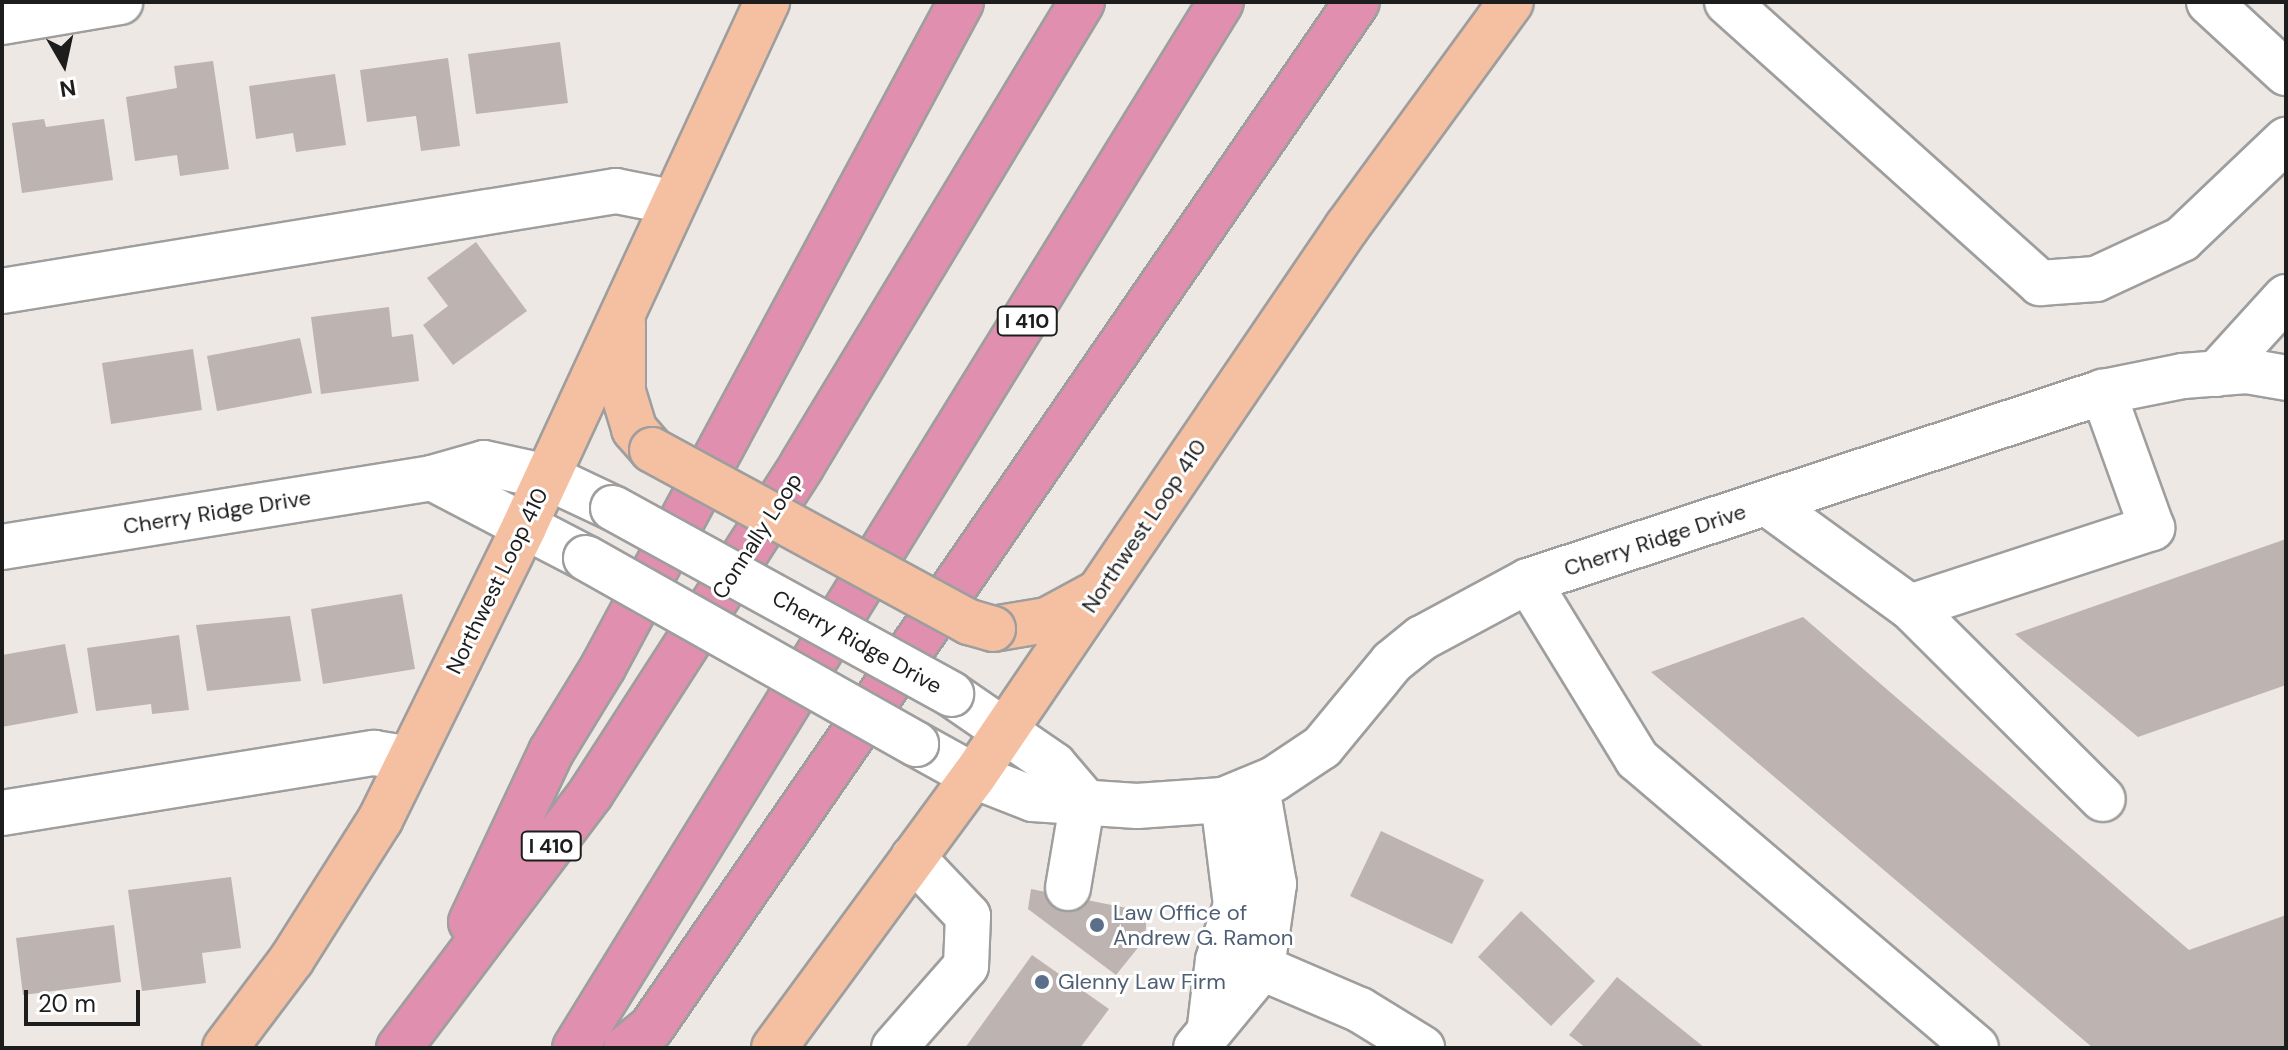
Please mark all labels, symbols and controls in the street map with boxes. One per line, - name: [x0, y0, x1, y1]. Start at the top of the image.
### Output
- north arrow: [24, 24, 104, 104]
- text: N: [58, 73, 78, 104]
- road number: I 410: [995, 305, 1059, 337]
- street label: Northwest Loop 410: [1076, 434, 1212, 618]
- street label: Connally Loop: [706, 468, 808, 604]
- street label: Cherry Ridge Drive: [121, 484, 313, 540]
- street label: Northwest Loop 410: [440, 484, 554, 678]
- street label: Cherry Ridge Drive: [1561, 498, 1749, 582]
- street label: Cherry Ridge Drive: [768, 584, 946, 700]
- road number: I 410: [519, 830, 583, 862]
- place label: Law Office of Andrew G. Ramon: [1113, 899, 1293, 950]
- marker: Law Office of Andrew G. Ramon: [1088, 916, 1106, 934]
- place label: Glenny Law Firm: [1058, 969, 1226, 995]
- marker: Glenny Law Firm: [1033, 973, 1051, 991]
- scale bar: [28, 974, 144, 1024]
- text: 20 m: [38, 988, 96, 1019]

